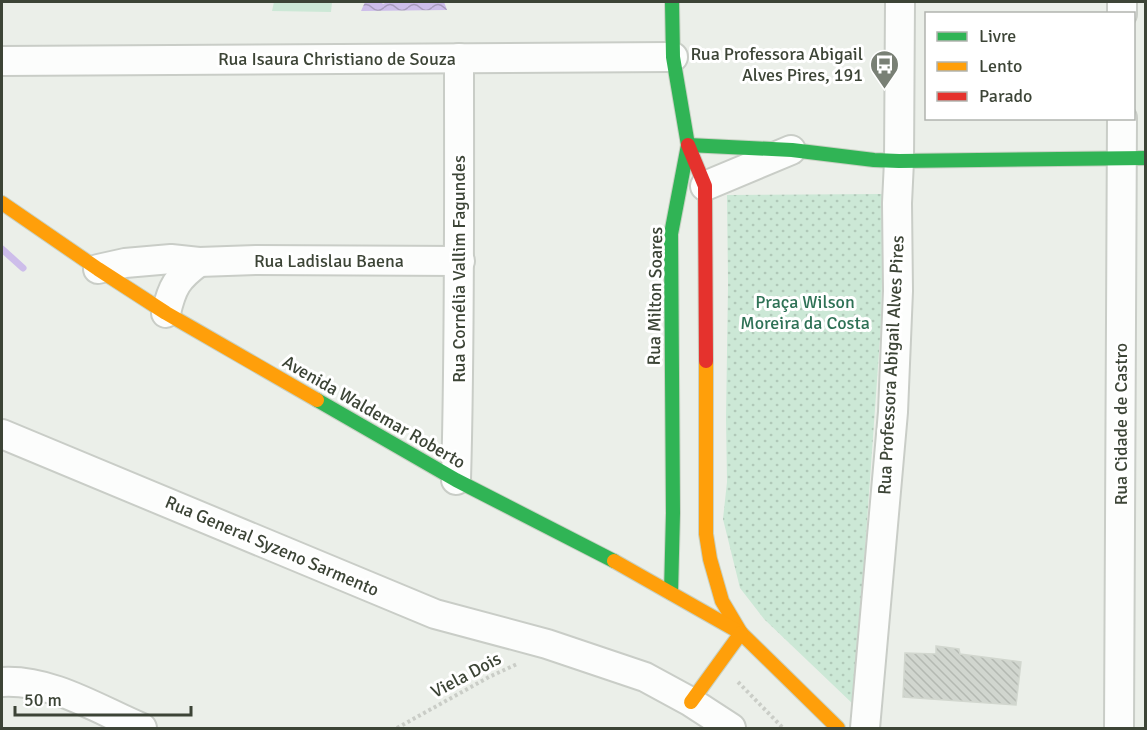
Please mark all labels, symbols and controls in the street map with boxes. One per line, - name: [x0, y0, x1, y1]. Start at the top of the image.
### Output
- legend: [925, 12, 1135, 120]
- text: Livre: [979, 25, 1016, 47]
- place label: Rua Professora Abigail Alves Pires, 191: [690, 43, 863, 86]
- street label: Rua Isaura Christiano de Souza: [218, 48, 456, 70]
- bus stop icon: Rua Professora Abigail Alves Pires, 191: [868, 48, 900, 90]
- text: Lento: [979, 55, 1022, 77]
- text: Parado: [979, 85, 1032, 107]
- street label: Rua Cornélia Vallim Fagundes: [448, 155, 470, 383]
- street label: Rua Milton Soares: [643, 226, 667, 366]
- street label: Rua Professora Abigail Alves Pires: [873, 235, 909, 495]
- street label: Rua Ladislau Baena: [254, 250, 404, 272]
- park label: Praça Wilson Moreira da Costa: [740, 291, 870, 334]
- street label: Rua Cidade de Castro: [1110, 343, 1132, 505]
- street label: Avenida Waldemar Roberto: [279, 351, 469, 473]
- street label: Rua General Syzeno Sarmento: [162, 491, 382, 601]
- street label: Viela Dois: [427, 647, 505, 703]
- scale bar: [15, 679, 190, 717]
- text: 50 m: [24, 689, 62, 711]

